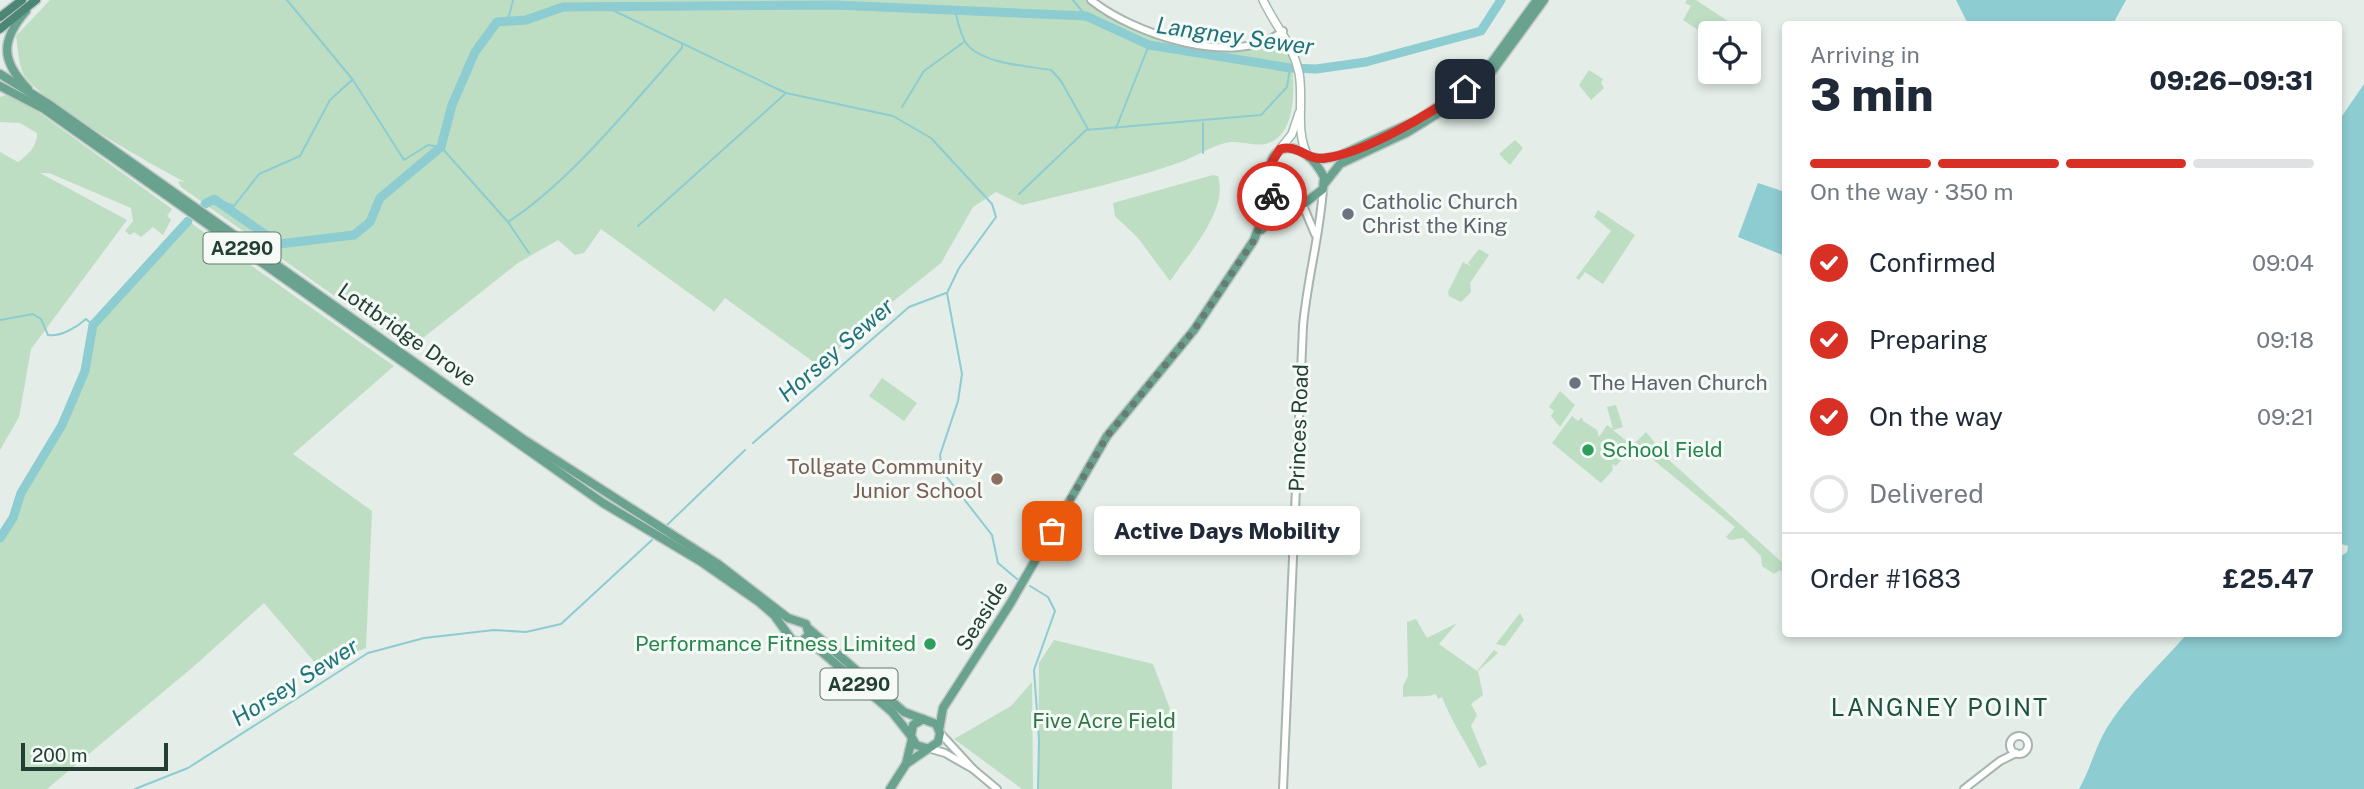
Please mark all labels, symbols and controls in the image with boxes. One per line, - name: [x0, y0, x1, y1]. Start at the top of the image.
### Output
- water label: Langney Sewer: [1154, 11, 1316, 60]
- map controls: [1698, 21, 1761, 84]
- button: locate: [1698, 21, 1761, 84]
- text: Arriving in: [1810, 41, 1920, 68]
- pin: [1435, 59, 1495, 119]
- text: 09:26–09:31: [2150, 65, 2314, 96]
- text: 3 min: [1810, 67, 1934, 121]
- icon: home: [1446, 70, 1484, 108]
- courier: [1237, 161, 1307, 231]
- icon: bike: [1253, 177, 1291, 215]
- text: On the way · 350 m: [1810, 178, 2013, 205]
- place label: Catholic Church Christ the King: [1362, 189, 1518, 238]
- marker: Catholic Church Christ the King: [1340, 206, 1356, 222]
- road number: A2290: [204, 232, 280, 264]
- icon: check: [1810, 244, 1848, 282]
- text: Confirmed: [1869, 247, 1996, 278]
- text: 09:04: [2252, 249, 2314, 276]
- street label: Lottbridge Drove: [333, 278, 481, 392]
- water label: Horsey Sewer: [772, 292, 899, 407]
- icon: check: [1810, 321, 1848, 359]
- text: Preparing: [1869, 324, 1988, 355]
- text: 09:18: [2256, 326, 2314, 353]
- street label: Princes Road: [1284, 364, 1313, 492]
- place label: The Haven Church: [1589, 370, 1768, 395]
- marker: The Haven Church: [1567, 375, 1583, 391]
- icon: check: [1810, 398, 1848, 436]
- text: On the way: [1869, 401, 2003, 432]
- text: 09:21: [2257, 403, 2314, 430]
- place label: School Field: [1602, 437, 1723, 462]
- marker: School Field: [1580, 442, 1596, 458]
- place label: Tollgate Community Junior School: [787, 454, 983, 503]
- marker: Tollgate Community Junior School: [989, 471, 1005, 487]
- text: Delivered: [1869, 478, 1984, 509]
- pin: [1022, 501, 1082, 561]
- callout: Active Days Mobility: [1094, 506, 1360, 556]
- icon: bag: [1033, 512, 1071, 550]
- text: Active Days Mobility: [1114, 517, 1340, 544]
- text: Order #1683: [1810, 563, 1961, 594]
- text: £25.47: [2223, 563, 2314, 594]
- street label: Seaside: [950, 576, 1013, 655]
- place label: Performance Fitness Limited: [635, 631, 916, 656]
- water label: Horsey Sewer: [226, 632, 363, 731]
- marker: Performance Fitness Limited: [922, 636, 938, 652]
- road number: A2290: [820, 668, 898, 699]
- district label: LANGNEY POINT: [1831, 693, 2049, 721]
- park label: Five Acre Field: [1032, 708, 1176, 733]
- scale bar: [21, 740, 168, 772]
- text: 200 m: [32, 744, 88, 766]

